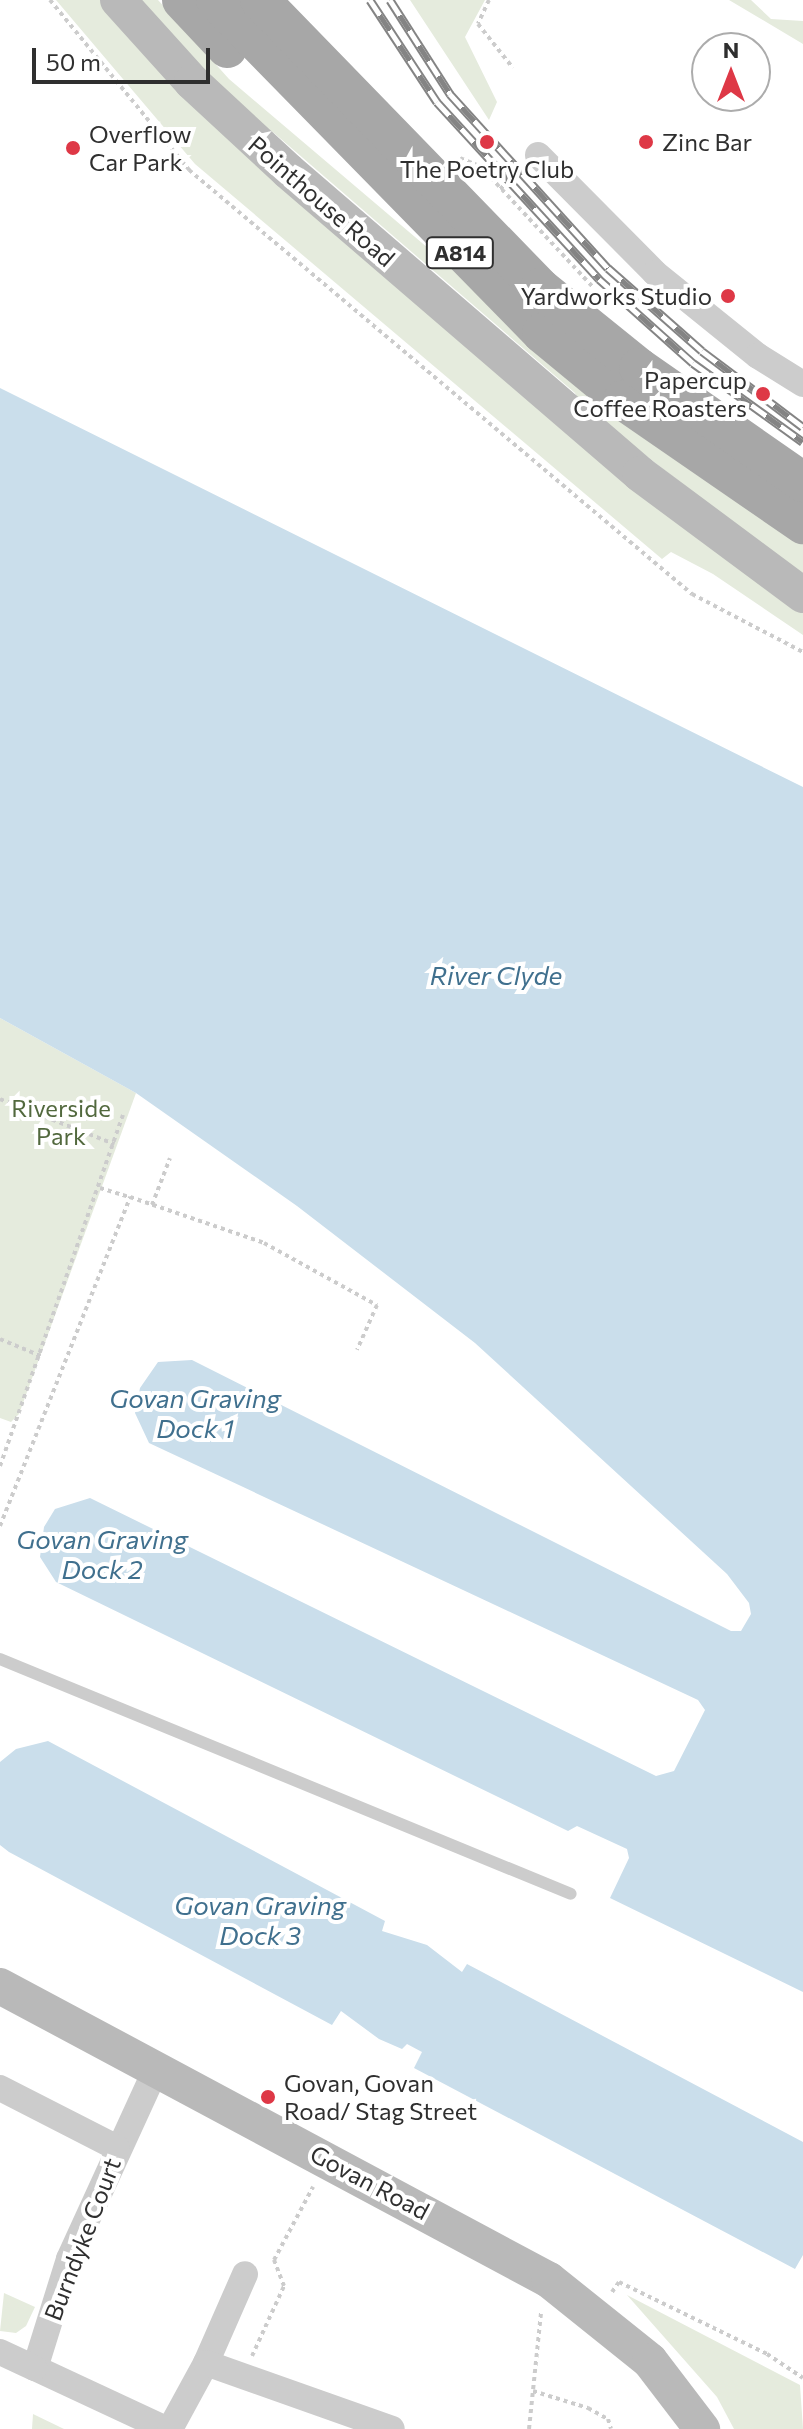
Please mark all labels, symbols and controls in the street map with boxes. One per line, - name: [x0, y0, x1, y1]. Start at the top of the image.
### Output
- scale bar: [36, 32, 214, 82]
- north arrow: [691, 32, 771, 112]
- text: N: [723, 36, 739, 63]
- text: 50 m: [46, 47, 101, 76]
- place label: Overflow Car Park: [89, 120, 191, 176]
- place label: Zinc Bar: [662, 128, 752, 156]
- street label: Pointhouse Road: [243, 130, 401, 272]
- marker: The Poetry Club: [478, 133, 496, 151]
- marker: Zinc Bar: [637, 133, 655, 151]
- marker: Overflow Car Park: [64, 139, 82, 157]
- place label: The Poetry Club: [400, 155, 574, 183]
- road number: A814: [424, 235, 496, 271]
- place label: Yardworks Studio: [520, 282, 712, 310]
- marker: Yardworks Studio: [719, 287, 737, 305]
- place label: Papercup Coffee Roasters: [573, 366, 747, 422]
- marker: Papercup Coffee Roasters: [754, 385, 772, 403]
- water label: River Clyde: [430, 959, 562, 991]
- park label: Riverside Park: [11, 1094, 111, 1150]
- water label: Govan Graving Dock 1: [109, 1382, 281, 1444]
- water label: Govan Graving Dock 2: [16, 1523, 188, 1584]
- water label: Govan Graving Dock 3: [174, 1889, 346, 1950]
- place label: Govan, Govan Road/ Stag Street: [284, 2069, 477, 2125]
- marker: Govan, Govan Road/ Stag Street: [259, 2088, 277, 2106]
- street label: Govan Road: [306, 2139, 434, 2225]
- street label: Burndyke Court: [38, 2154, 126, 2324]

